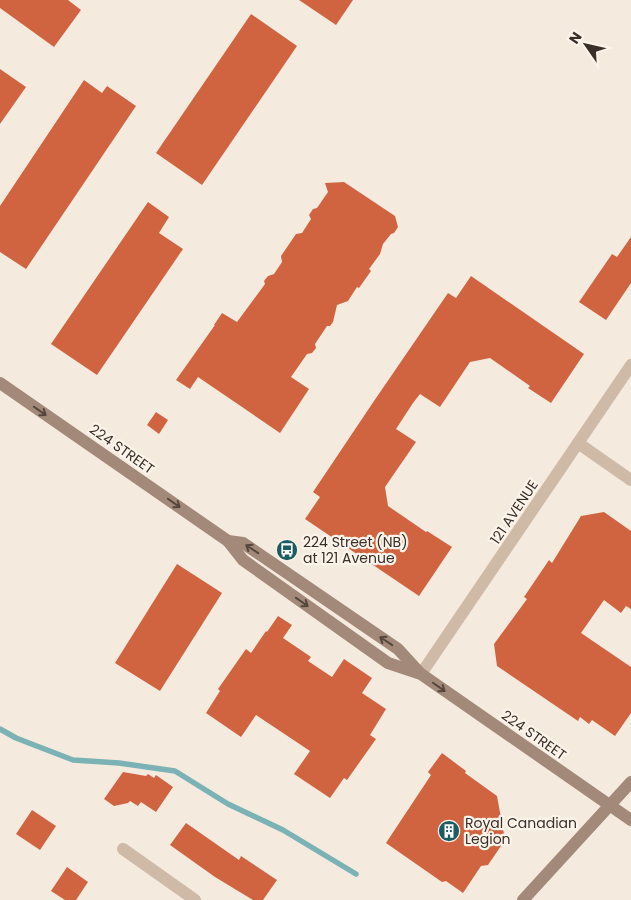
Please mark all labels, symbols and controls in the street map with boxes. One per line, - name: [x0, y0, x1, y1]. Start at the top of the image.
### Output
- north arrow: [561, 20, 611, 70]
- text: N: [564, 28, 586, 48]
- one-way arrow: [33, 406, 47, 416]
- street label: 224 STREET: [86, 419, 159, 479]
- street label: 121 AVENUE: [485, 476, 543, 548]
- one-way arrow: [166, 498, 180, 508]
- place label: 224 Street (NB) at 121 Avenue: [303, 532, 408, 568]
- bus stop icon: 224 Street (NB) at 121 Avenue: [275, 538, 299, 562]
- one-way arrow: [245, 544, 259, 554]
- one-way arrow: [295, 596, 308, 607]
- one-way arrow: [379, 636, 393, 646]
- one-way arrow: [432, 682, 446, 692]
- street label: 224 STREET: [498, 705, 571, 765]
- place label: Royal Canadian Legion: [465, 813, 577, 849]
- building icon: Royal Canadian Legion: [437, 819, 461, 843]

